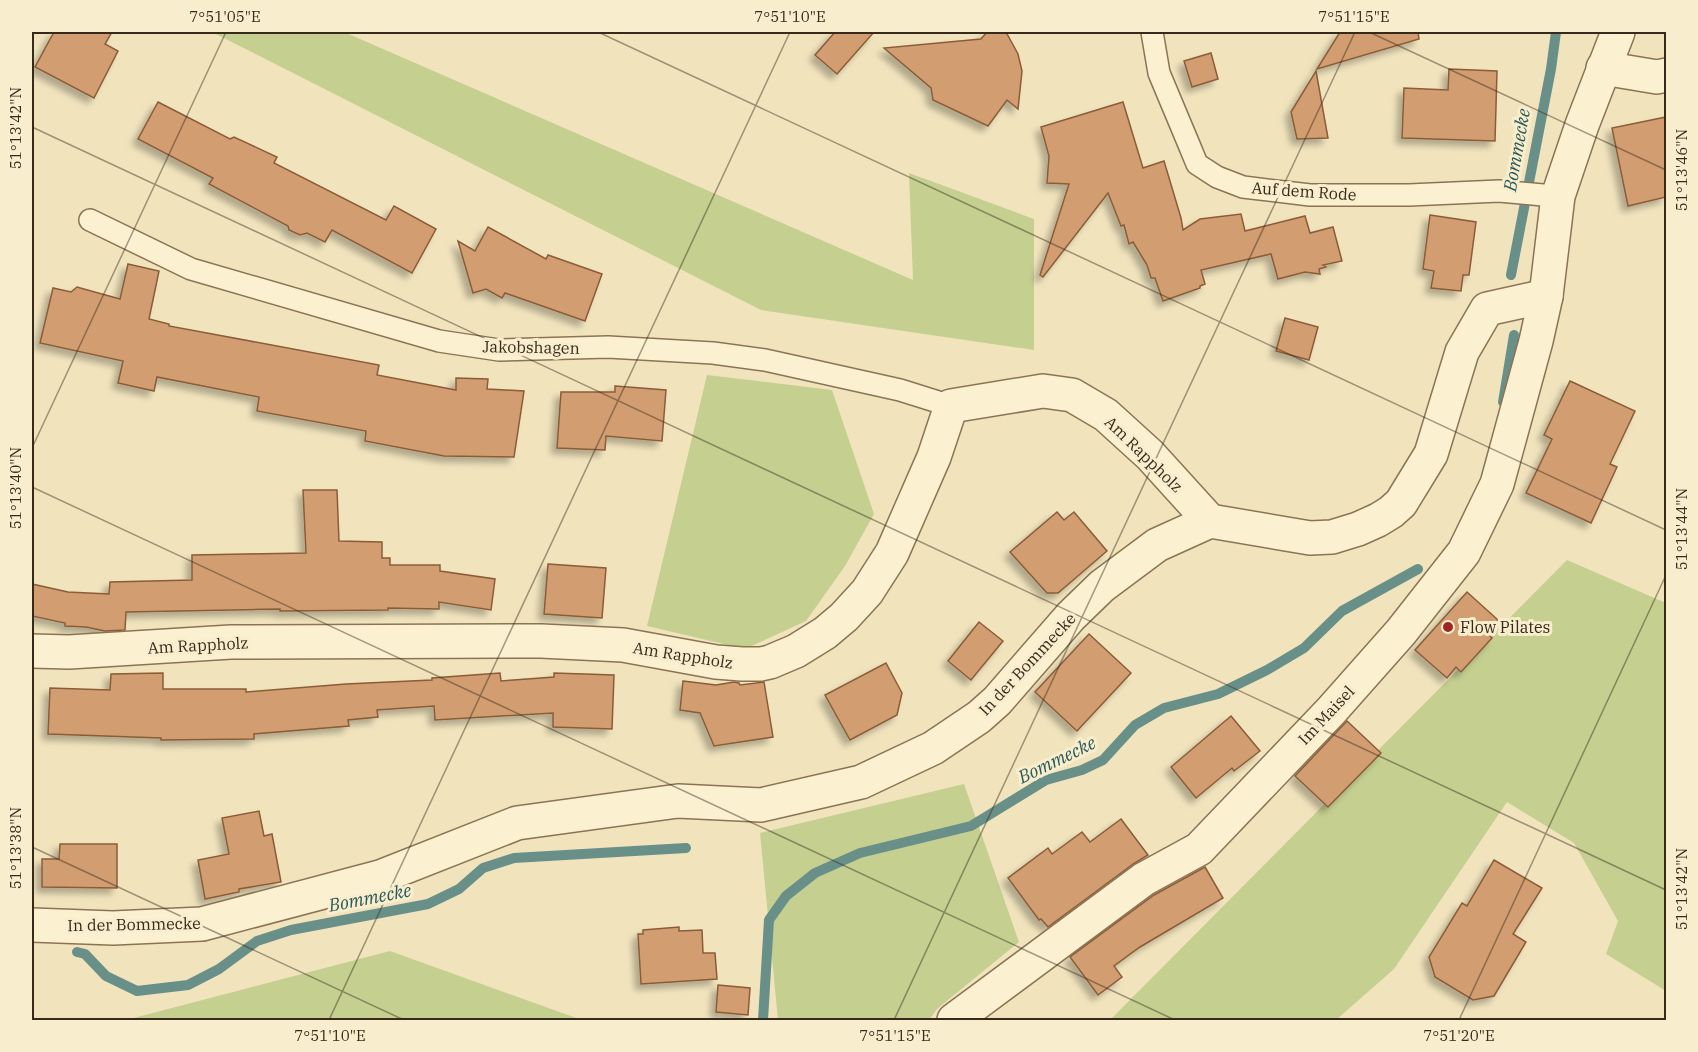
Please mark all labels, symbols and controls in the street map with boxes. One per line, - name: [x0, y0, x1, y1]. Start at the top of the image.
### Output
- text: 7°51'05"E: [189, 7, 261, 26]
- text: 7°51'10"E: [754, 7, 826, 26]
- text: 7°51'15"E: [1318, 7, 1390, 26]
- text: 51°13'42"N: [6, 87, 25, 169]
- water label: Bommecke: [1498, 107, 1535, 194]
- text: 51°13'46"N: [1672, 129, 1691, 211]
- street label: Auf dem Rode: [1251, 177, 1357, 205]
- street label: Jakobshagen: [482, 336, 580, 358]
- street label: Am Rappholz: [1101, 412, 1187, 496]
- text: 51°13'40"N: [6, 447, 25, 529]
- text: 51°13'44"N: [1672, 488, 1691, 570]
- street label: In der Bommecke: [974, 608, 1080, 720]
- place label: Flow Pilates: [1460, 617, 1550, 637]
- marker: Flow Pilates: [1441, 620, 1455, 634]
- street label: Am Rappholz: [147, 632, 249, 658]
- street label: Am Rappholz: [632, 637, 734, 673]
- street label: Im Maisel: [1294, 681, 1358, 749]
- water label: Bommecke: [1013, 731, 1099, 789]
- text: 51°13'38"N: [6, 807, 25, 889]
- text: 51°13'42"N: [1672, 848, 1691, 930]
- water label: Bommecke: [326, 878, 413, 917]
- street label: In der Bommecke: [67, 913, 201, 935]
- text: 7°51'10"E: [294, 1026, 366, 1045]
- text: 7°51'15"E: [859, 1026, 931, 1045]
- text: 7°51'20"E: [1423, 1026, 1495, 1045]

